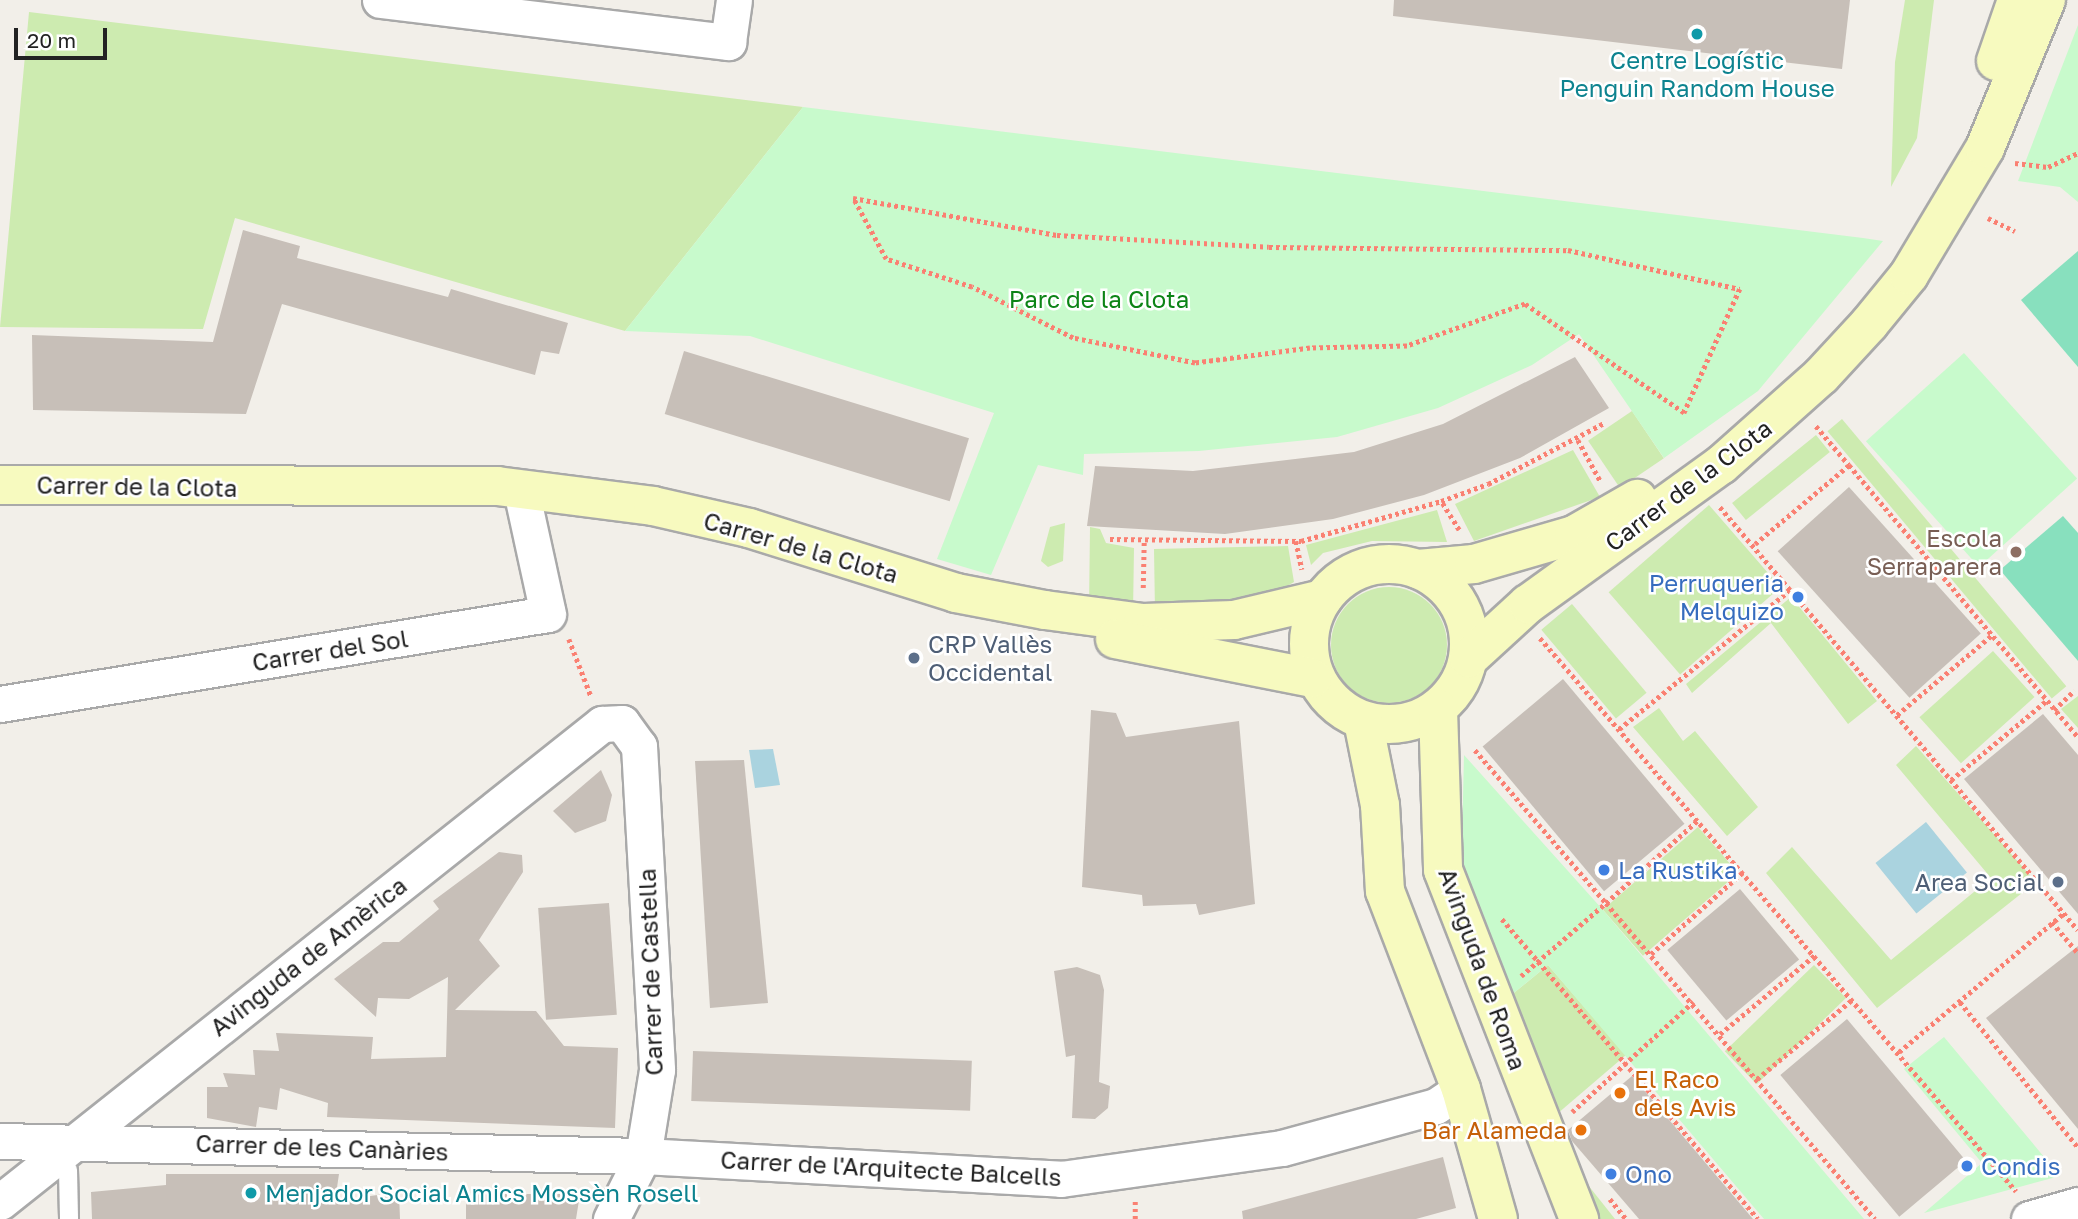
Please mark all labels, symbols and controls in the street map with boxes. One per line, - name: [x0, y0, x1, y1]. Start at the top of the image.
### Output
- scale bar: [18, 14, 110, 58]
- marker: Centre Logístic Penguin Random House: [1689, 26, 1705, 42]
- text: 20 m: [27, 27, 76, 53]
- place label: Centre Logístic Penguin Random House: [1559, 46, 1835, 102]
- park label: Parc de la Clota: [1009, 285, 1189, 313]
- street label: Carrer de la Clota: [1599, 413, 1777, 557]
- street label: Carrer de la Clota: [36, 470, 238, 502]
- street label: Carrer de la Clota: [700, 505, 902, 589]
- place label: Escola Serraparera: [1867, 524, 2002, 580]
- marker: Escola Serraparera: [2008, 544, 2024, 560]
- place label: Perruqueria Melquizo: [1649, 569, 1784, 625]
- marker: Perruqueria Melquizo: [1790, 589, 1806, 605]
- street label: Carrer del Sol: [250, 623, 410, 677]
- place label: CRP Vallès Occidental: [928, 630, 1052, 686]
- marker: CRP Vallès Occidental: [906, 650, 922, 666]
- place label: La Rustika: [1618, 856, 1737, 884]
- marker: La Rustika: [1596, 862, 1612, 878]
- street label: Avinguda de Roma: [1433, 864, 1533, 1074]
- street label: Carrer de Castella: [632, 868, 668, 1076]
- place label: Area Social: [1915, 868, 2044, 896]
- street label: Avinguda de Amèrica: [204, 870, 412, 1042]
- marker: Area Social: [2050, 874, 2066, 890]
- place label: El Raco dels Avis: [1634, 1065, 1736, 1121]
- marker: El Raco dels Avis: [1612, 1085, 1628, 1101]
- place label: Bar Alameda: [1422, 1116, 1567, 1144]
- marker: Bar Alameda: [1573, 1122, 1589, 1138]
- street label: Carrer de les Canàries: [195, 1128, 449, 1166]
- street label: Carrer de l'Arquitecte Balcells: [720, 1145, 1062, 1191]
- place label: Condis: [1981, 1152, 2060, 1180]
- marker: Condis: [1959, 1158, 1975, 1174]
- place label: Ono: [1625, 1160, 1672, 1188]
- marker: Ono: [1603, 1166, 1619, 1182]
- place label: Menjador Social Amics Mossèn Rosell: [265, 1179, 699, 1207]
- marker: Menjador Social Amics Mossèn Rosell: [243, 1185, 259, 1201]

